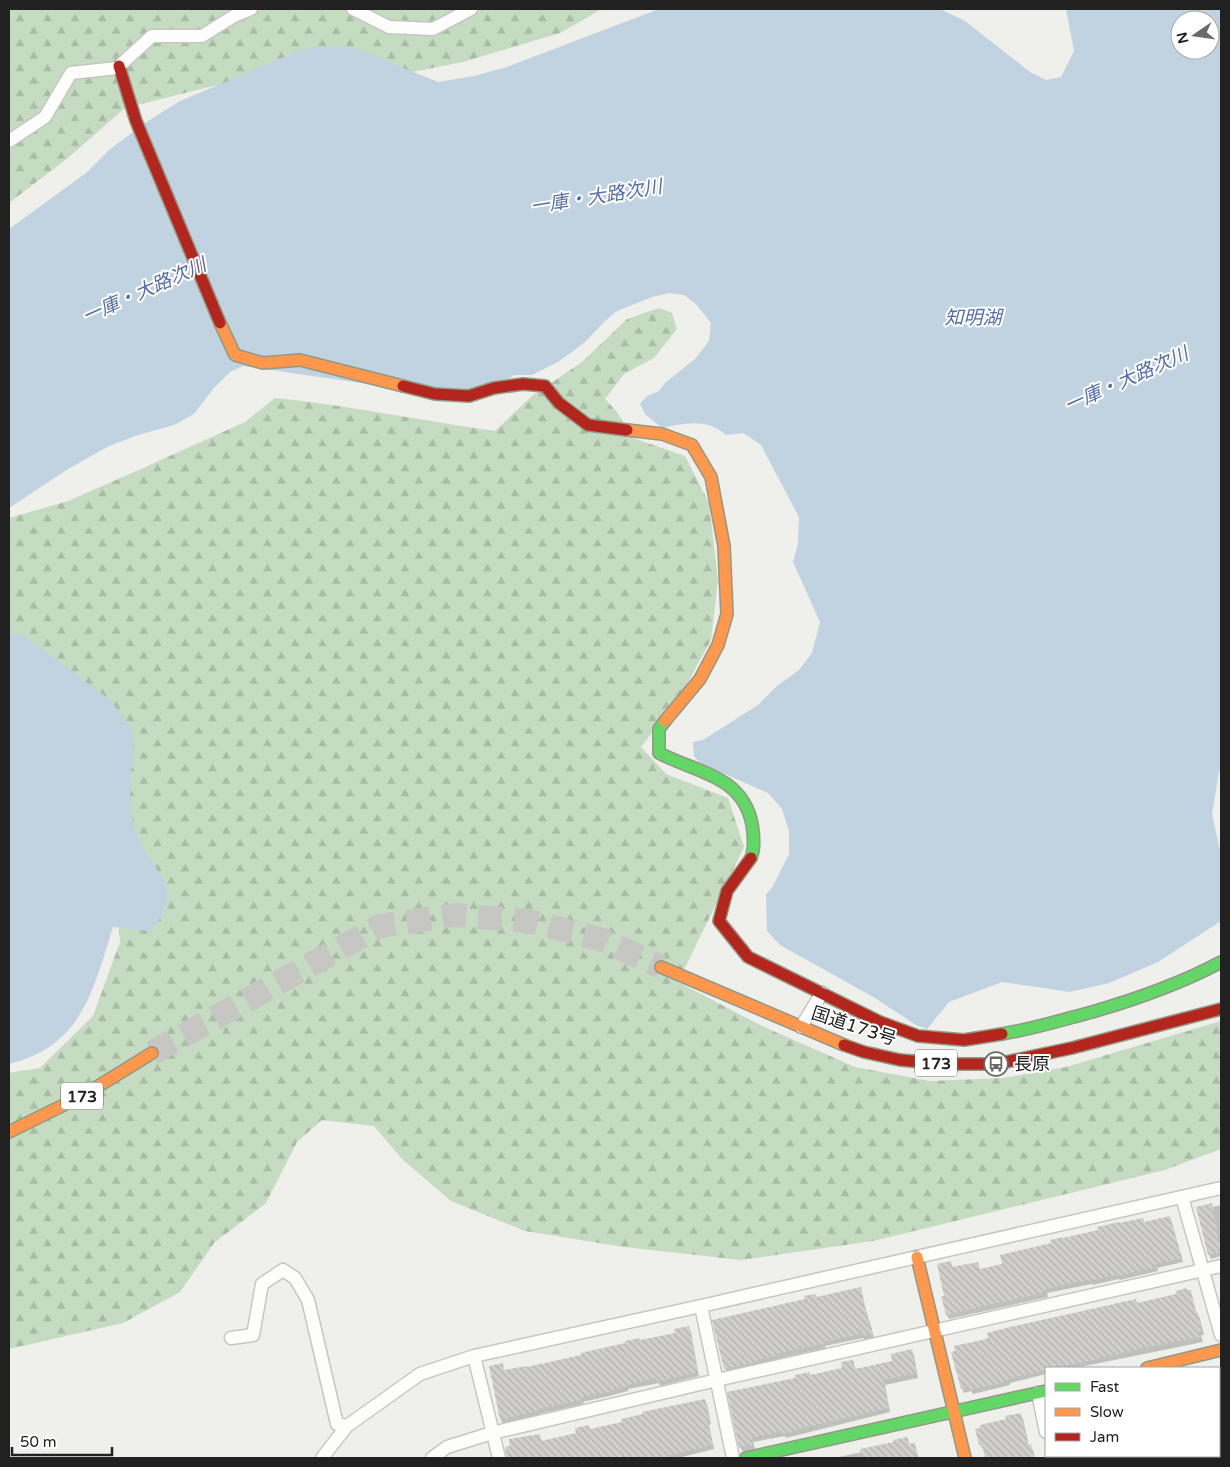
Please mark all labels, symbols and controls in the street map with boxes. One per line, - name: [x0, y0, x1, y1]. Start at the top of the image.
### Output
- north arrow: [1170, 10, 1220, 60]
- text: N: [1173, 30, 1192, 45]
- water label: 一庫・大路次川: [529, 175, 666, 218]
- water label: 一庫・大路次川: [79, 253, 211, 328]
- water label: 知明湖: [944, 307, 1004, 329]
- water label: 一庫・大路次川: [1061, 342, 1193, 417]
- street label: 国道173号: [809, 1002, 899, 1050]
- road number: 173: [915, 1050, 957, 1076]
- bus stop icon: 長原: [983, 1051, 1009, 1077]
- place label: 長原: [1014, 1053, 1050, 1075]
- road number: 173: [61, 1082, 103, 1110]
- legend: [1045, 1367, 1220, 1457]
- text: Fast: [1090, 1378, 1120, 1396]
- text: Slow: [1090, 1403, 1124, 1421]
- scale bar: [12, 1424, 112, 1456]
- text: Jam: [1090, 1428, 1119, 1446]
- text: 50 m: [20, 1433, 57, 1451]

